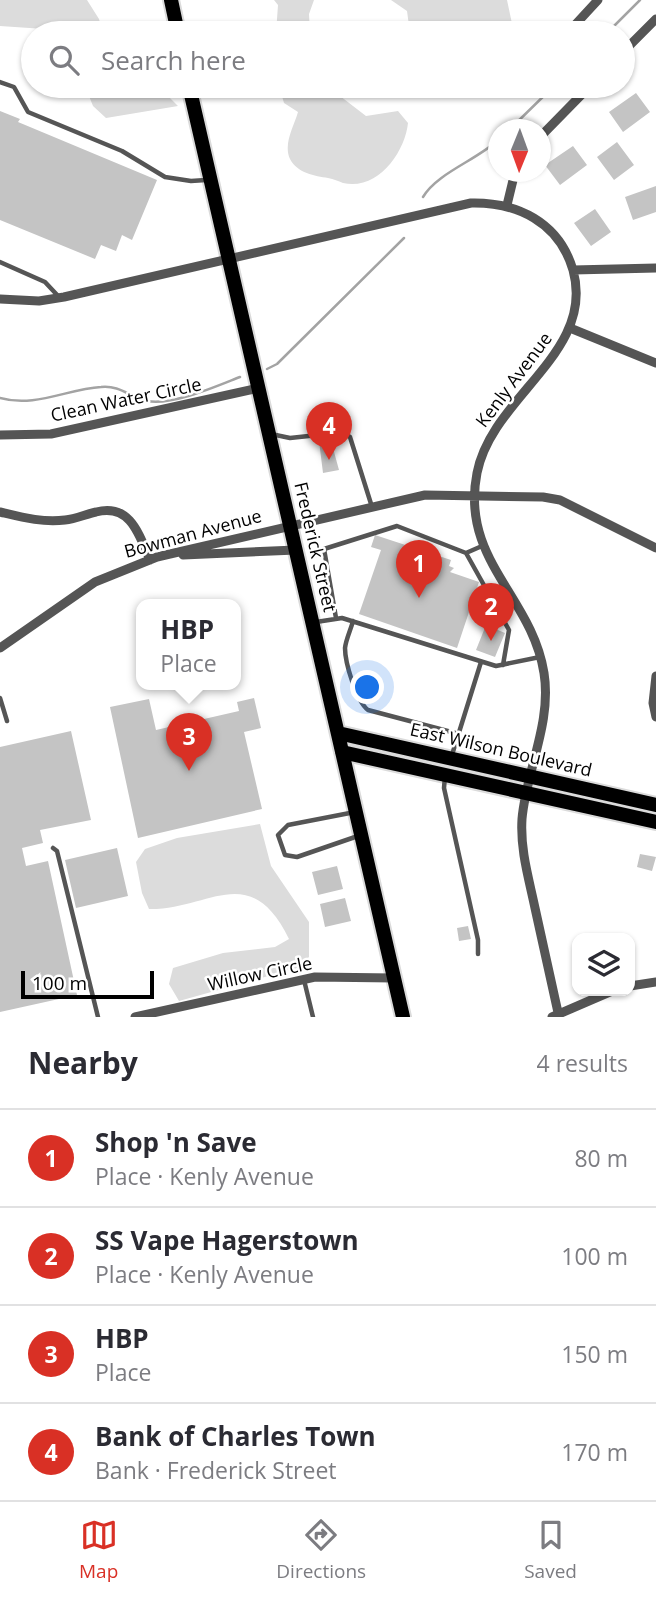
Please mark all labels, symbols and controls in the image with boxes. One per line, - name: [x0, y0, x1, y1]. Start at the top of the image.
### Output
- search box: [21, 21, 635, 98]
- icon: search: [45, 41, 83, 79]
- text: Search here: [101, 42, 246, 78]
- north arrow: [488, 119, 551, 182]
- street label: Kenly Avenue: [470, 327, 557, 432]
- street label: Clean Water Circle: [48, 371, 203, 427]
- pin: 4: [306, 402, 352, 460]
- street label: Frederick Street: [289, 479, 343, 614]
- street label: Bowman Avenue: [121, 503, 264, 563]
- pin: 1: [396, 540, 442, 598]
- pin: 2: [468, 583, 514, 641]
- popup: [136, 599, 241, 690]
- text: HBP: [160, 611, 214, 647]
- text: Place: [160, 647, 217, 679]
- your location: [350, 670, 384, 704]
- pin: 3: [166, 713, 212, 771]
- street label: East Wilson Boulevard: [408, 716, 595, 782]
- map controls: [572, 933, 635, 996]
- button: layers: [572, 933, 635, 996]
- street label: Willow Circle: [205, 950, 314, 996]
- scale bar: [21, 968, 154, 1000]
- text: 100 m: [32, 970, 87, 996]
- text: Nearby: [28, 1042, 138, 1083]
- text: 4 results: [537, 1047, 628, 1079]
- text: Shop 'n Save: [95, 1124, 257, 1160]
- text: 1: [44, 1142, 58, 1174]
- text: 80 m: [574, 1142, 628, 1174]
- text: Place · Kenly Avenue: [95, 1160, 314, 1192]
- text: SS Vape Hagerstown: [95, 1222, 359, 1258]
- text: 2: [44, 1240, 58, 1272]
- text: 100 m: [561, 1240, 628, 1272]
- text: Place · Kenly Avenue: [95, 1258, 314, 1290]
- text: HBP: [95, 1320, 149, 1356]
- text: 3: [44, 1338, 58, 1370]
- text: 150 m: [561, 1338, 628, 1370]
- text: Place: [95, 1356, 151, 1388]
- text: Bank of Charles Town: [95, 1418, 376, 1454]
- text: 4: [44, 1436, 58, 1468]
- text: 170 m: [561, 1436, 628, 1468]
- text: Bank · Frederick Street: [95, 1454, 337, 1486]
- tab: Map: [79, 1516, 118, 1584]
- tab: Directions: [276, 1516, 366, 1584]
- tab: Saved: [524, 1516, 577, 1584]

